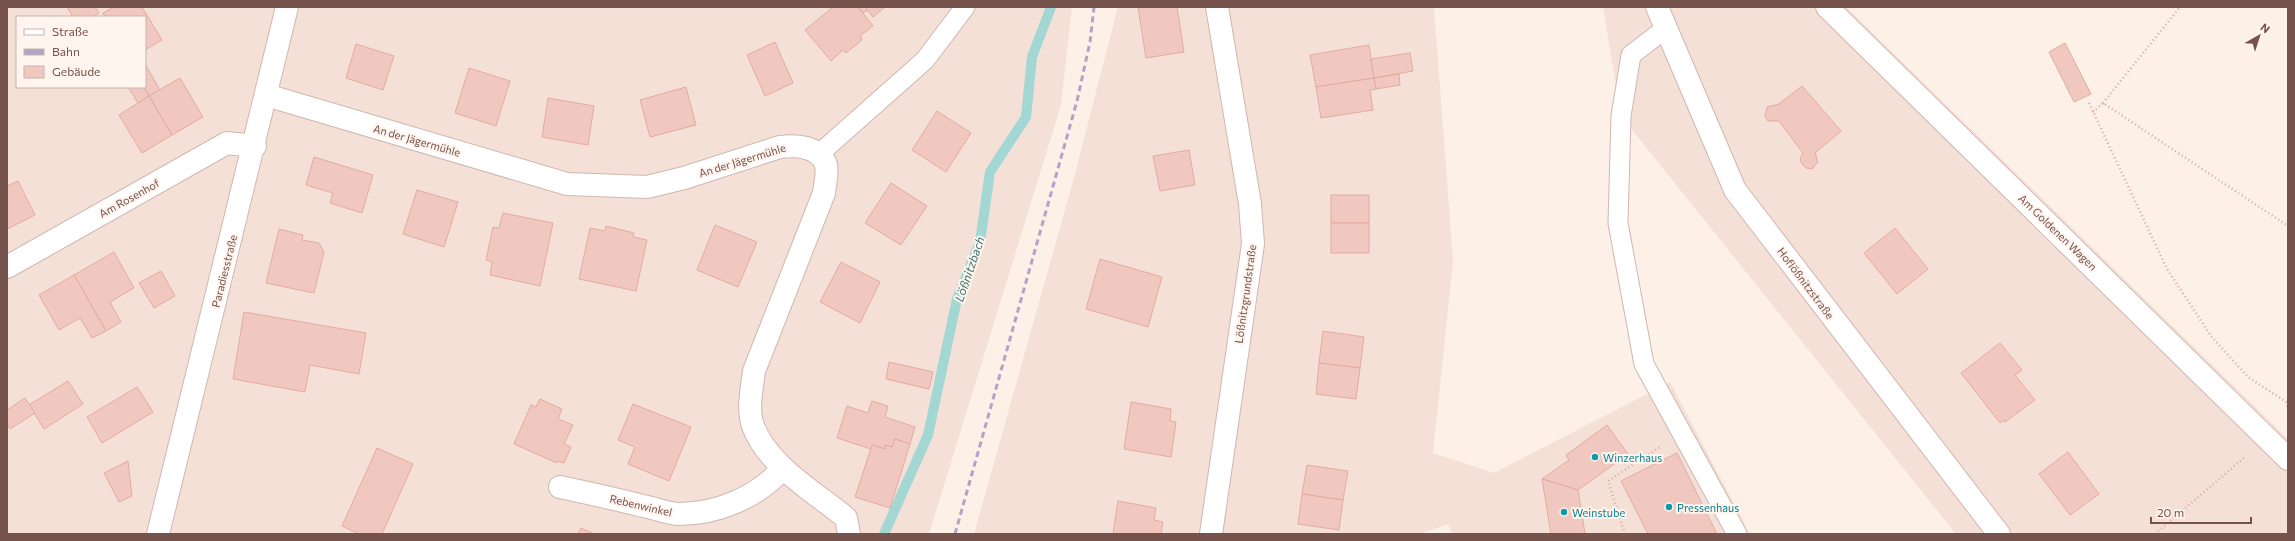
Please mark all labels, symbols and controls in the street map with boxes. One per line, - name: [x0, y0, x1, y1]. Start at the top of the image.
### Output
- legend: [16, 16, 146, 88]
- north arrow: [2239, 16, 2279, 56]
- text: N: [2258, 20, 2273, 35]
- text: Straße: [52, 24, 88, 38]
- text: Bahn: [52, 44, 80, 58]
- text: Gebäude: [52, 64, 100, 78]
- street label: An der Jägermühle: [372, 121, 462, 160]
- street label: An der Jägermühle: [697, 141, 788, 180]
- street label: Am Rosenhof: [97, 176, 162, 220]
- street label: Am Goldenen Wagen: [2016, 191, 2100, 273]
- street label: Paradiesstraße: [209, 233, 239, 309]
- water label: Lößnitzbach: [951, 234, 987, 303]
- street label: Lößnitzgrundstraße: [1232, 244, 1258, 344]
- street label: Hoflößnitzstraße: [1775, 245, 1837, 321]
- place label: Winzerhaus: [1603, 451, 1662, 464]
- marker: Winzerhaus: [1590, 452, 1600, 462]
- street label: Rebenwinkel: [609, 492, 673, 518]
- scale bar: [2151, 499, 2251, 525]
- place label: Pressenhaus: [1677, 501, 1739, 514]
- marker: Pressenhaus: [1664, 502, 1674, 512]
- text: 20 m: [2157, 505, 2184, 519]
- place label: Weinstube: [1572, 506, 1626, 519]
- marker: Weinstube: [1559, 507, 1569, 517]

